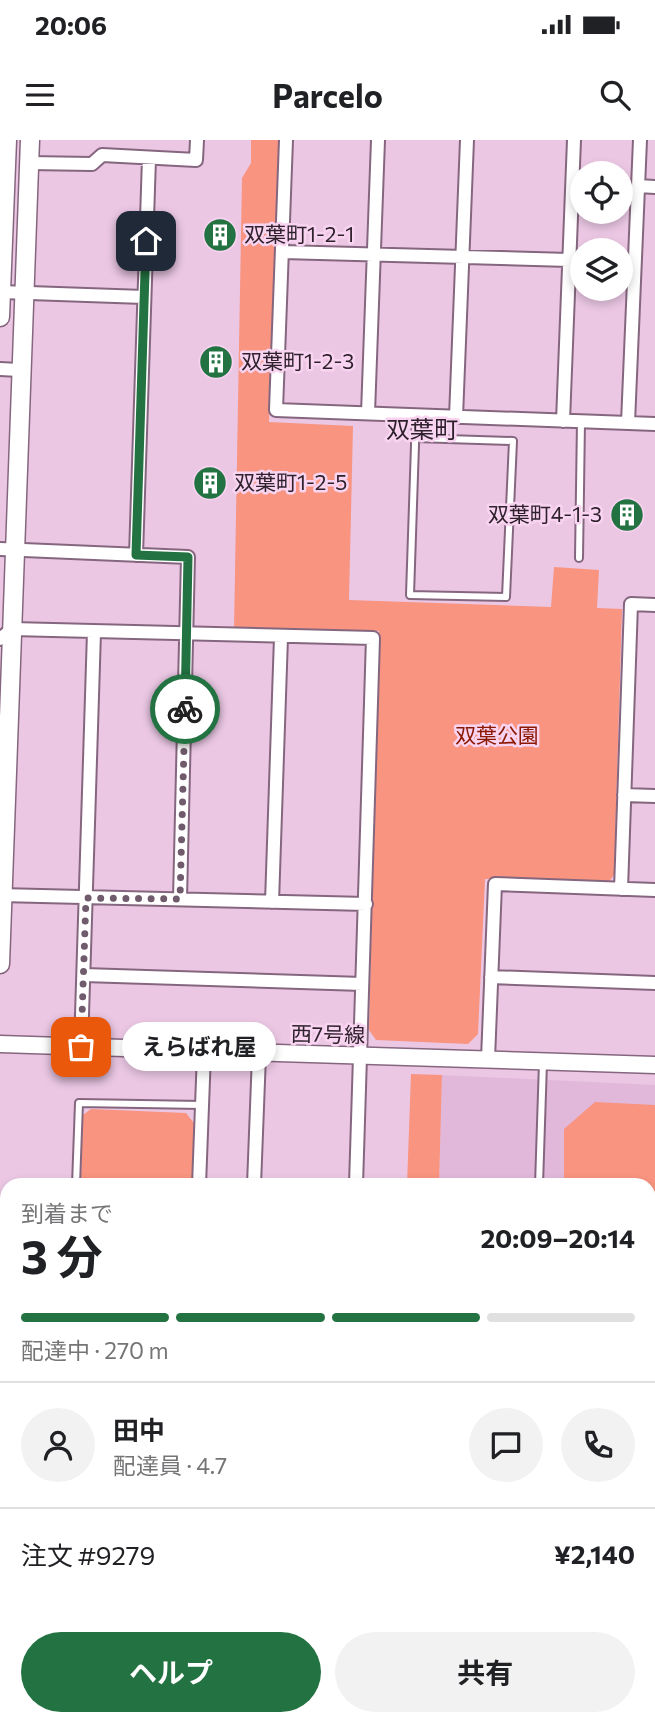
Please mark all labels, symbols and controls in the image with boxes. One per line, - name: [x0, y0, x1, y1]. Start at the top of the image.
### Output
- text: 20:06: [35, 9, 107, 40]
- text: Parcelo: [272, 75, 383, 115]
- icon: menu: [21, 76, 59, 114]
- icon: search: [596, 76, 634, 114]
- map controls: [570, 161, 633, 301]
- button: locate: [570, 161, 633, 224]
- pin: [116, 211, 176, 271]
- building icon: 双葉町1-2-1: [201, 216, 239, 254]
- place label: 双葉町1-2-1: [244, 221, 354, 246]
- icon: home: [127, 222, 165, 260]
- button: layers: [570, 238, 633, 301]
- building icon: 双葉町1-2-3: [197, 343, 235, 381]
- place label: 双葉町1-2-3: [241, 348, 354, 373]
- district label: 双葉町: [386, 414, 458, 443]
- building icon: 双葉町1-2-5: [191, 464, 229, 502]
- place label: 双葉町1-2-5: [234, 469, 347, 494]
- building icon: 双葉町4-1-3: [608, 496, 646, 534]
- place label: 双葉町4-1-3: [488, 501, 602, 526]
- courier: [150, 674, 220, 744]
- icon: bike: [166, 690, 204, 728]
- park label: 双葉公園: [455, 722, 539, 747]
- pin: [51, 1017, 111, 1077]
- street label: 西7号線: [291, 1020, 365, 1047]
- callout: えらばれ屋: [123, 1023, 277, 1072]
- icon: bag: [62, 1028, 100, 1066]
- text: えらばれ屋: [142, 1032, 257, 1060]
- text: 到着まで: [21, 1199, 113, 1227]
- text: 20:09–20:14: [480, 1222, 635, 1253]
- text: 3 分: [21, 1227, 103, 1283]
- text: 配達中 · 270 m: [21, 1336, 169, 1364]
- button: person: [21, 1408, 95, 1482]
- button: chat: [469, 1408, 543, 1482]
- button: phone: [561, 1408, 635, 1482]
- text: 田中: [113, 1414, 165, 1445]
- text: 配達員 · 4.7: [113, 1451, 227, 1479]
- text: ¥2,140: [554, 1538, 635, 1569]
- text: 注文 #9279: [21, 1539, 155, 1570]
- button: ヘルプ: [21, 1632, 321, 1712]
- button: 共有: [335, 1632, 635, 1712]

